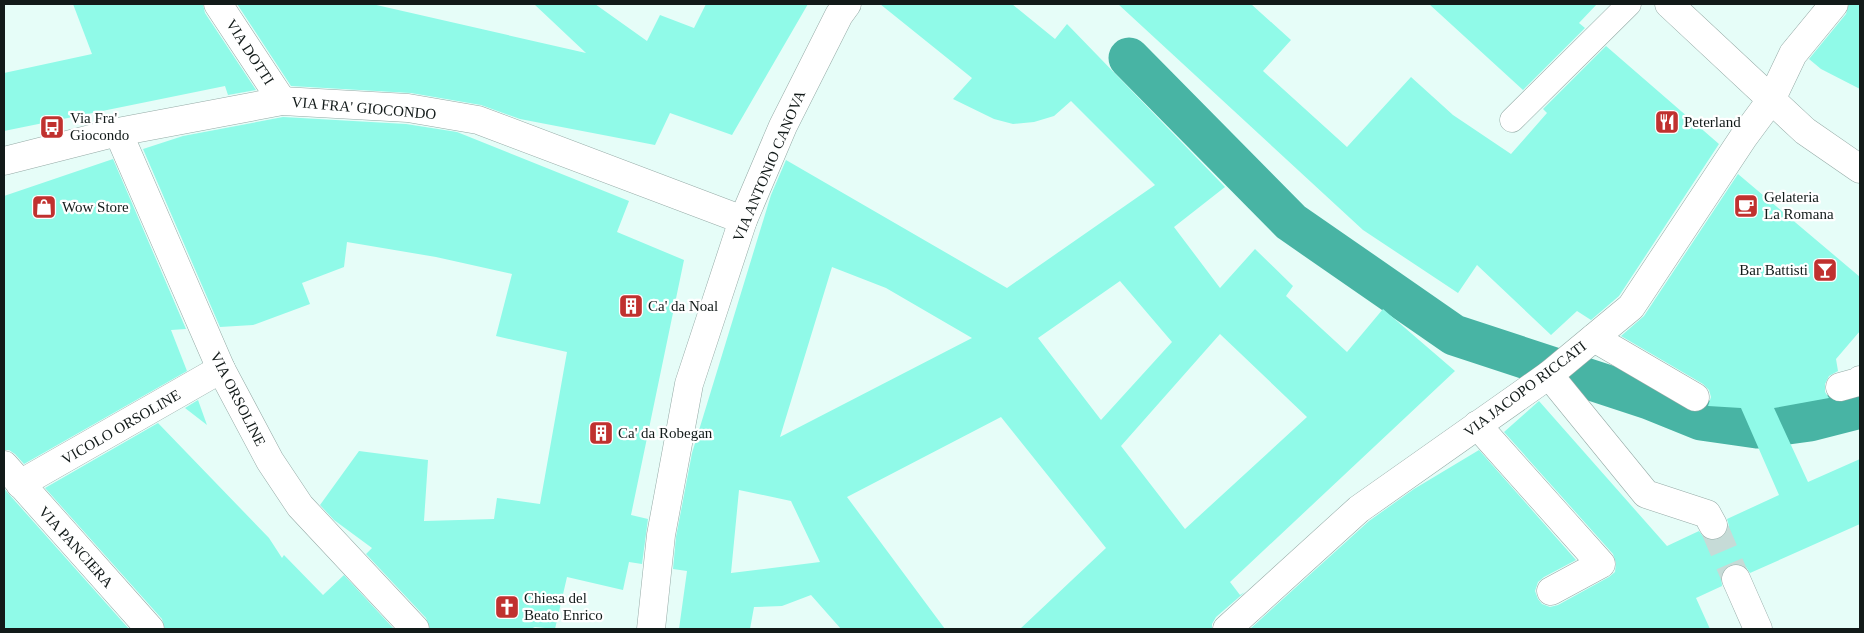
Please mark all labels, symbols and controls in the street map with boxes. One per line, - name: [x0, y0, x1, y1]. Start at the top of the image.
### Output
- street label: VIA DOTTI: [223, 16, 277, 88]
- street label: VIA ANTONIO CANOVA: [730, 88, 808, 244]
- street label: VIA FRA' GIOCONDO: [291, 94, 437, 122]
- restaurant icon: Peterland: [1654, 109, 1680, 135]
- place label: Via Fra' Giocondo: [70, 110, 129, 143]
- bus stop icon: Via Fra' Giocondo: [39, 114, 65, 140]
- place label: Peterland: [1684, 114, 1741, 130]
- place label: Gelateria La Romana: [1764, 189, 1834, 222]
- cafe icon: Gelateria La Romana: [1733, 193, 1759, 219]
- shop icon: Wow Store: [31, 194, 57, 220]
- place label: Wow Store: [62, 199, 129, 215]
- bar icon: Bar Battisti: [1812, 257, 1838, 283]
- place label: Bar Battisti: [1739, 262, 1808, 278]
- building icon: Ca' da Noal: [618, 293, 644, 319]
- place label: Ca' da Noal: [648, 298, 718, 314]
- street label: VIA JACOPO RICCATI: [1461, 338, 1589, 440]
- street label: VIA ORSOLINE: [207, 349, 269, 449]
- street label: VICOLO ORSOLINE: [59, 386, 183, 468]
- building icon: Ca' da Robegan: [588, 420, 614, 446]
- place label: Ca' da Robegan: [618, 425, 713, 441]
- street label: VIA PANCIERA: [36, 503, 117, 591]
- place label: Chiesa del Beato Enrico: [524, 590, 603, 623]
- church icon: Chiesa del Beato Enrico: [494, 594, 520, 620]

